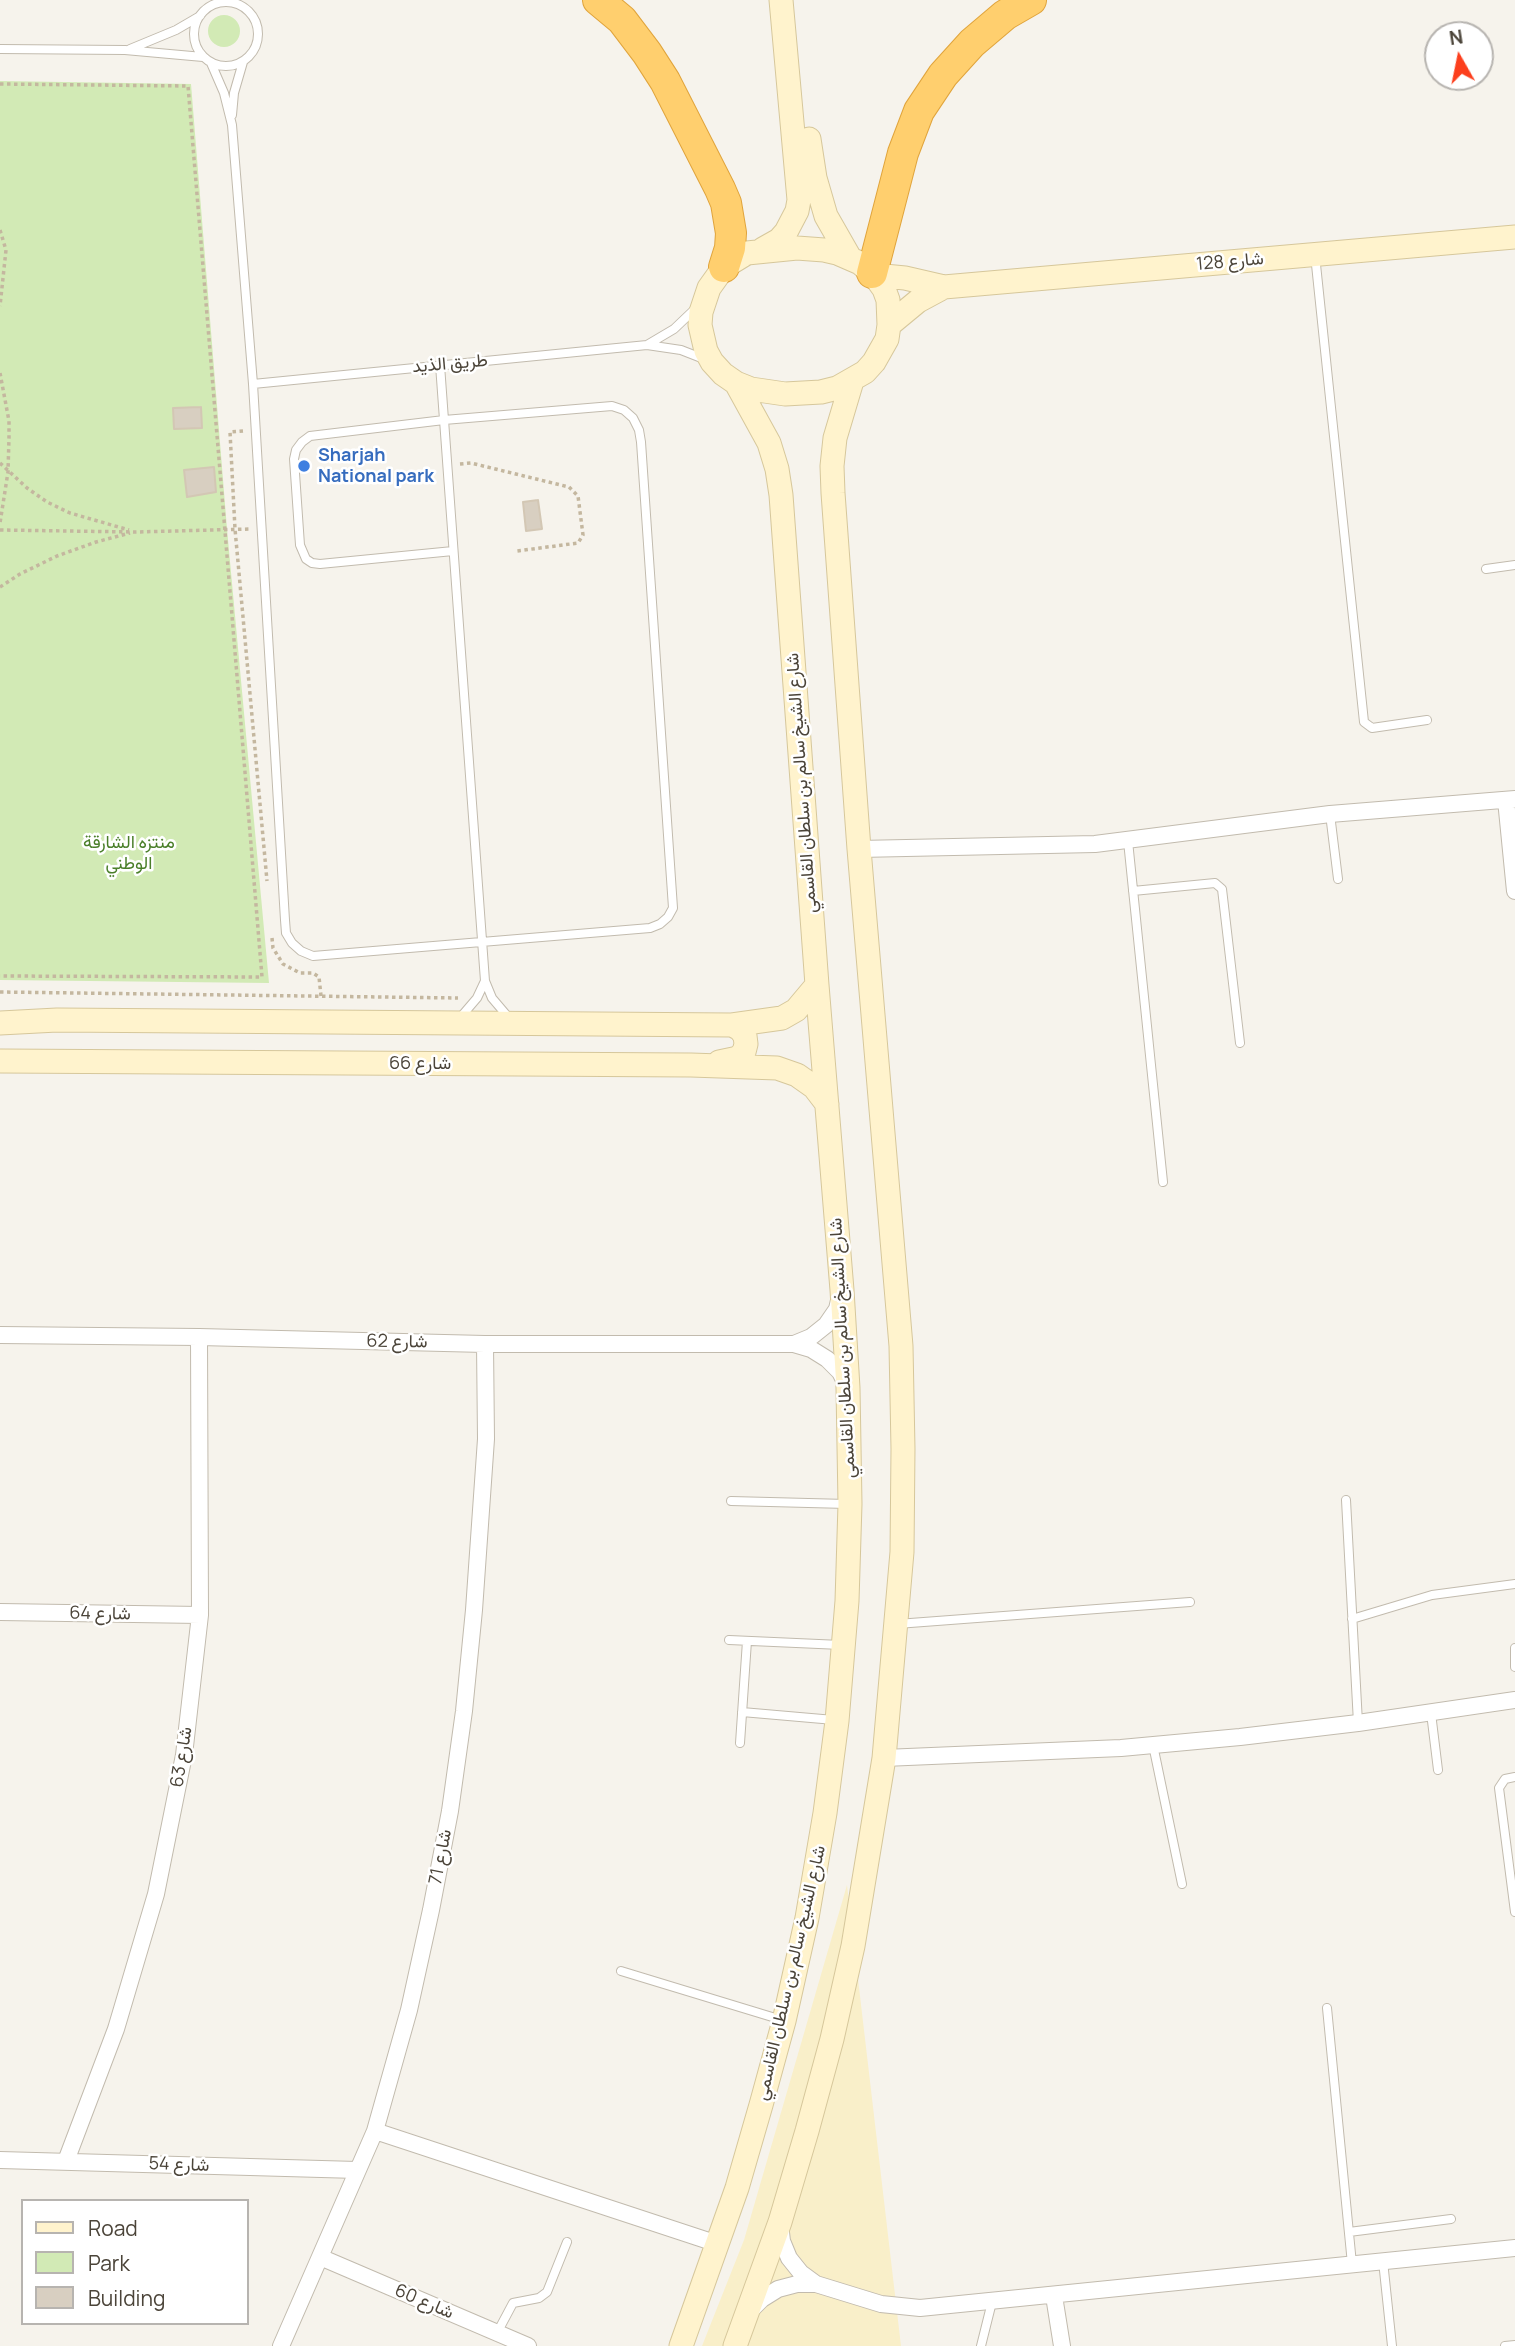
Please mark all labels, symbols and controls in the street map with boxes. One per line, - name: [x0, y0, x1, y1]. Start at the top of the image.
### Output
- north arrow: [1424, 21, 1494, 91]
- text: N: [1447, 23, 1465, 51]
- street label: شارع 128: [1195, 248, 1265, 276]
- street label: طريق الذيد: [411, 350, 489, 378]
- place label: Sharjah National park: [318, 445, 434, 488]
- marker: Sharjah National park: [296, 458, 312, 474]
- street label: شارع الشيخ سالم بن سلطان القاسمي: [782, 652, 822, 914]
- park label: منتزه الشارقة الوطني: [83, 832, 175, 874]
- street label: شارع 66: [389, 1053, 451, 1075]
- street label: شارع الشيخ سالم بن سلطان القاسمي: [825, 1217, 861, 1479]
- street label: شارع 62: [366, 1331, 428, 1353]
- street label: شارع 64: [69, 1603, 131, 1625]
- street label: شارع 63: [167, 1725, 197, 1789]
- street label: شارع 71: [425, 1828, 457, 1886]
- street label: شارع الشيخ سالم بن سلطان القاسمي: [751, 1843, 831, 2103]
- street label: شارع 54: [148, 2153, 210, 2177]
- legend: [21, 2199, 248, 2325]
- text: Road: [88, 2214, 138, 2242]
- text: Park: [88, 2249, 130, 2277]
- street label: شارع 60: [391, 2280, 457, 2324]
- text: Building: [88, 2284, 165, 2312]

